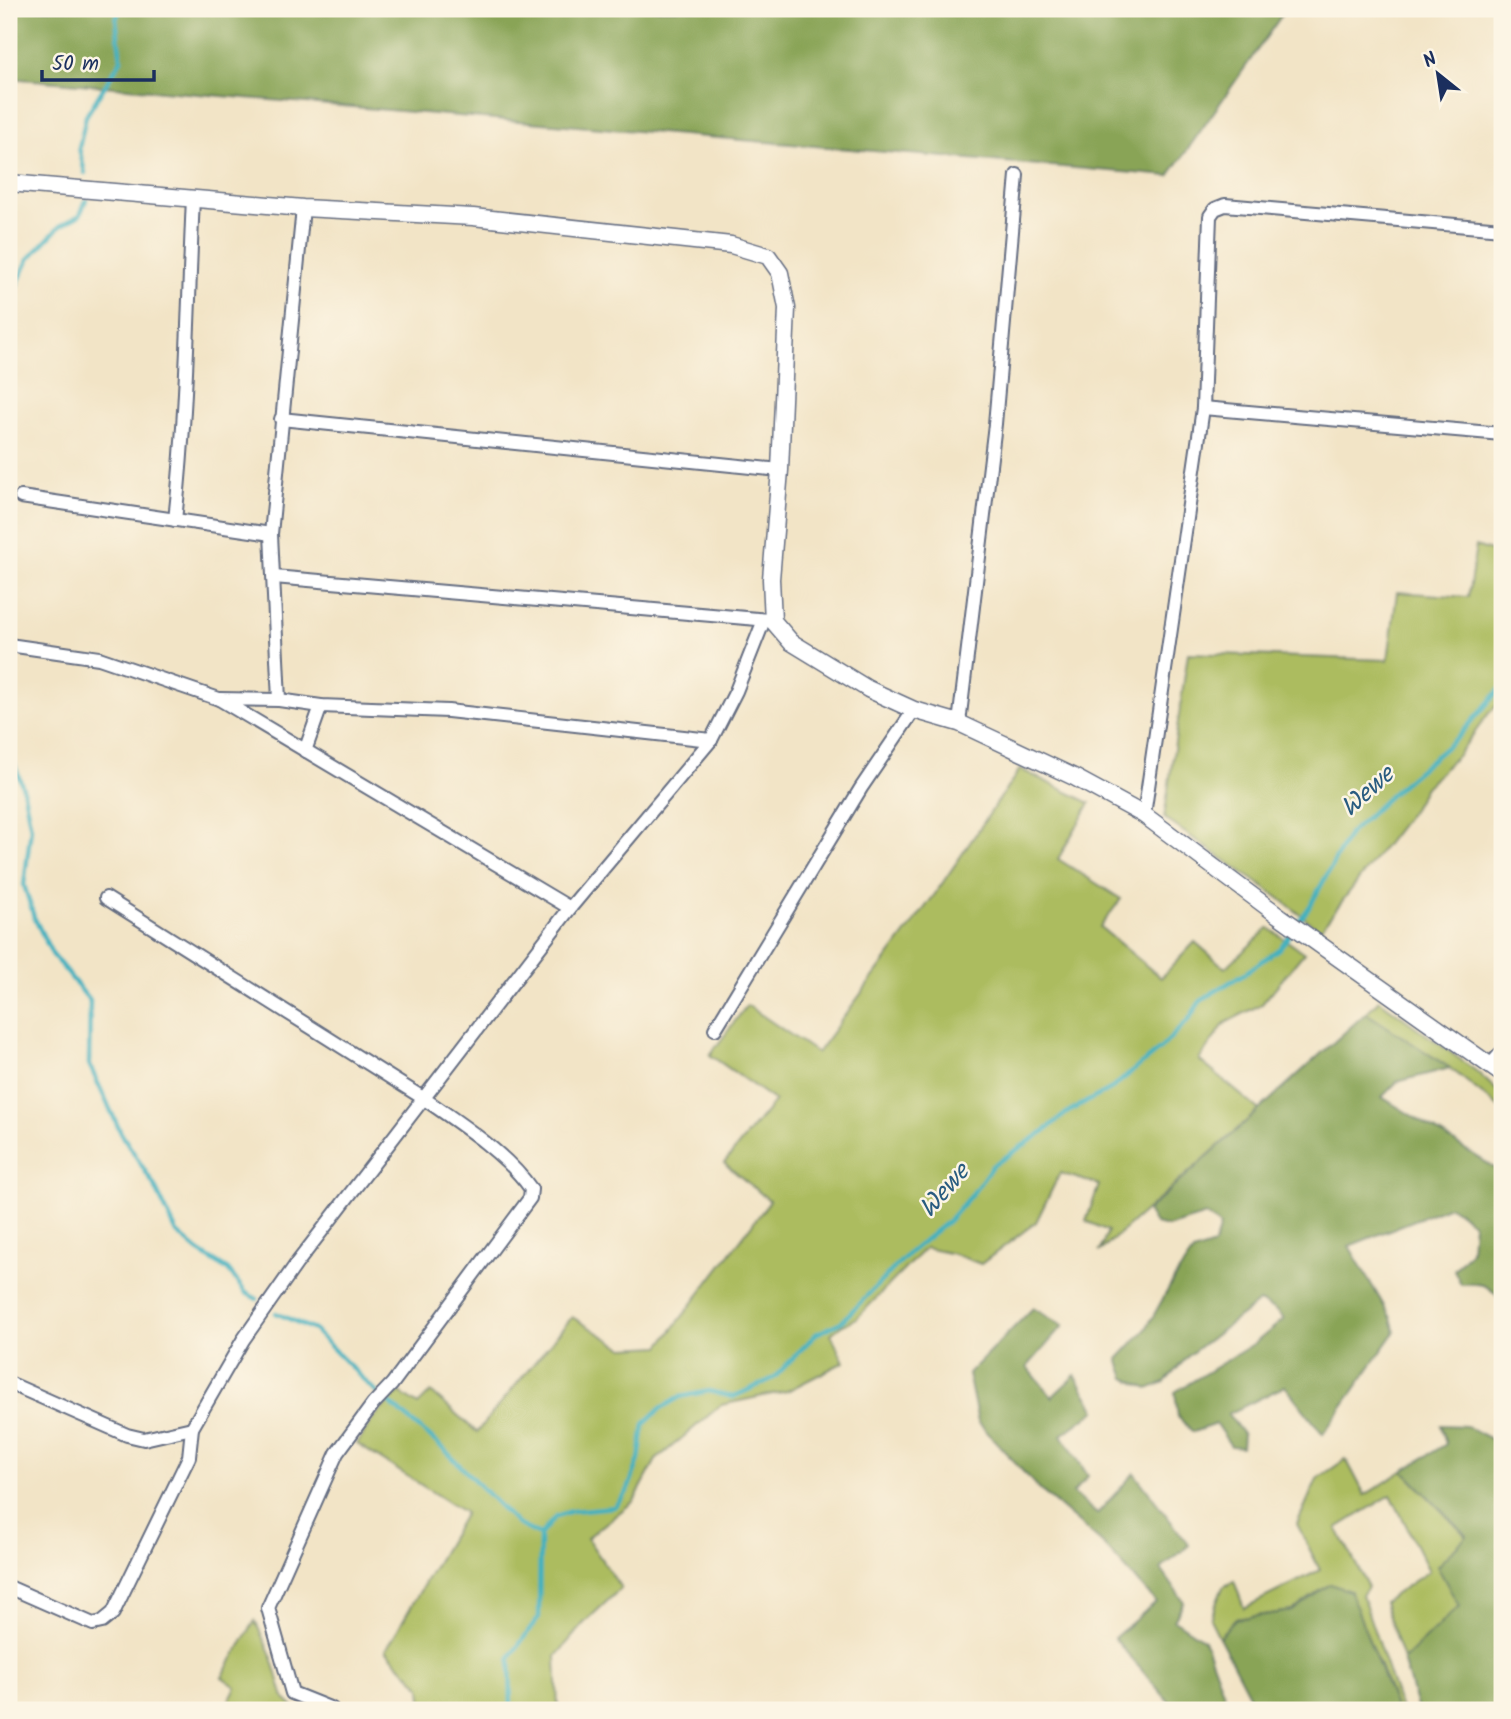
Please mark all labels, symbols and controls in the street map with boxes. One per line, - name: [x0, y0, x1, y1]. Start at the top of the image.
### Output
- scale bar: [42, 38, 154, 82]
- north arrow: [1402, 38, 1472, 108]
- text: N: [1418, 45, 1443, 77]
- text: 50 m: [52, 48, 99, 81]
- water label: Wewe: [1331, 754, 1407, 828]
- water label: Wewe: [909, 1152, 982, 1228]

